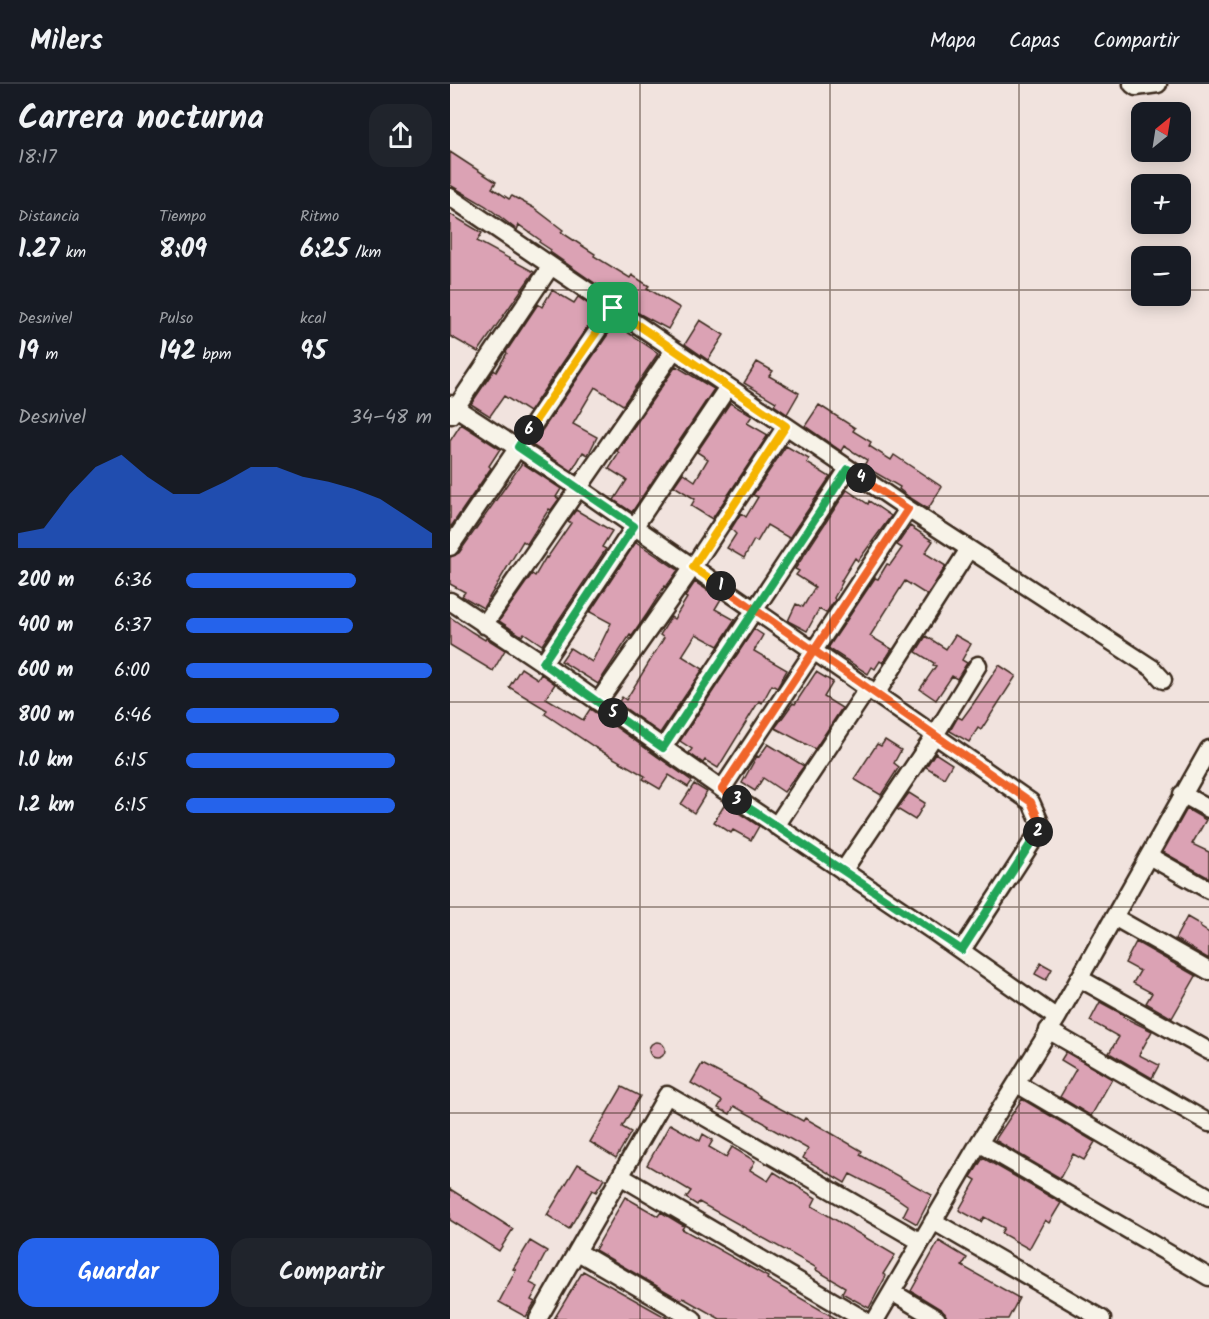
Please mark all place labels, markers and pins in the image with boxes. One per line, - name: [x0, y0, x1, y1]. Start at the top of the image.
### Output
- pin: [587, 282, 638, 333]
- pin: 6: [514, 415, 544, 445]
- pin: 4: [846, 463, 876, 493]
- pin: 1: [706, 571, 736, 601]
- pin: 5: [598, 698, 628, 728]
- pin: 3: [722, 785, 752, 815]
- pin: 2: [1023, 817, 1053, 847]

